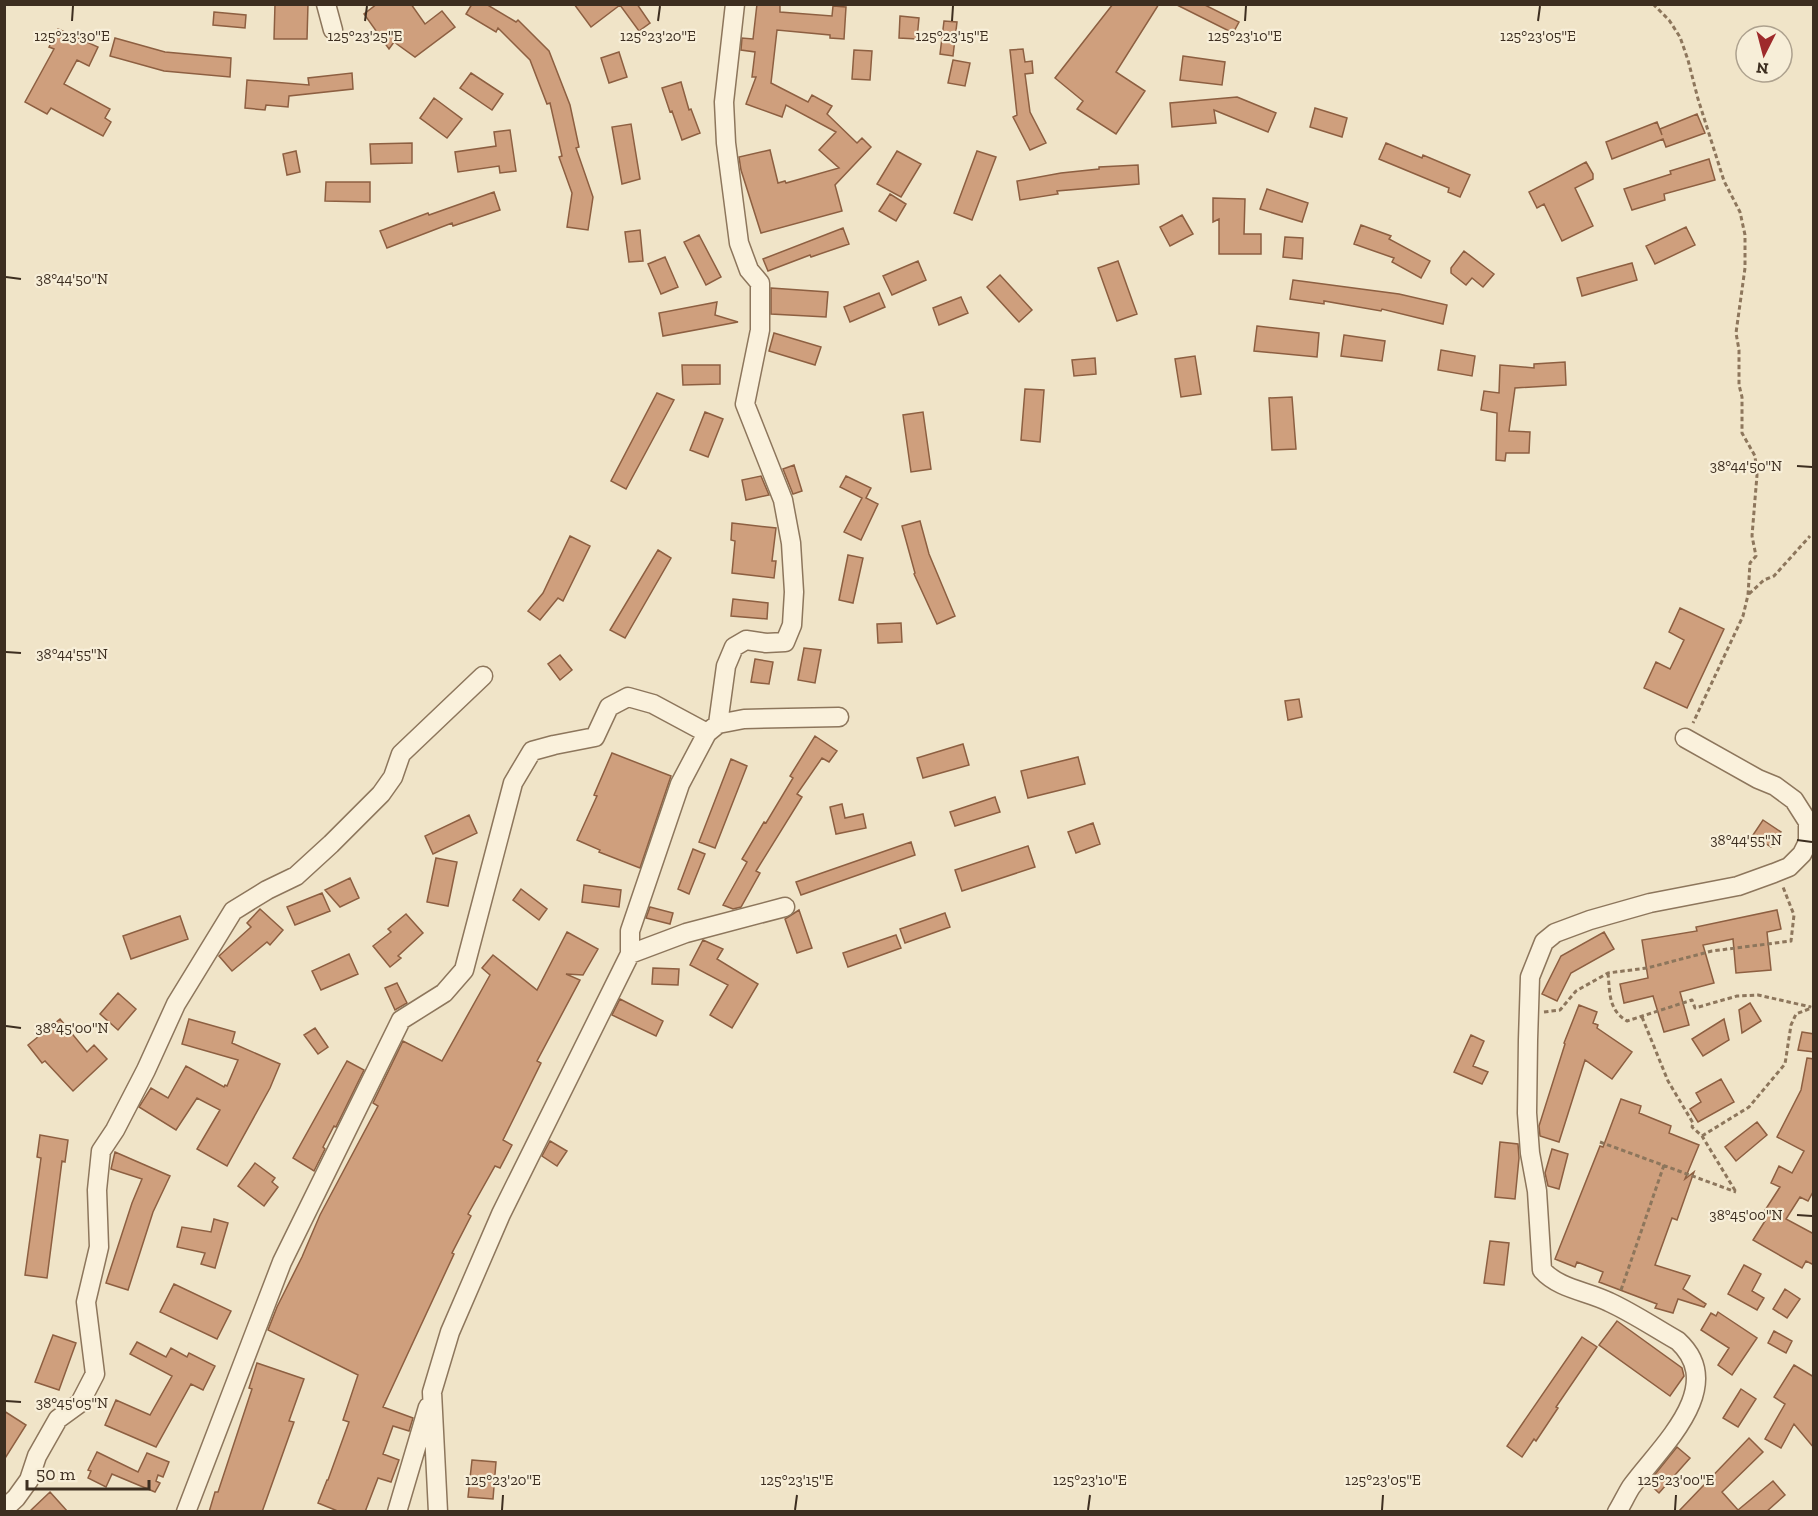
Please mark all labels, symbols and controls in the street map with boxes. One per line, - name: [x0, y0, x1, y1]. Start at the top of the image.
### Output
- north arrow: [1734, 24, 1794, 84]
- text: 125°23'30"E: [34, 27, 110, 45]
- text: 125°23'25"E: [328, 27, 403, 45]
- text: 125°23'20"E: [620, 27, 696, 45]
- text: 125°23'15"E: [916, 27, 989, 45]
- text: 125°23'10"E: [1208, 27, 1282, 45]
- text: 125°23'05"E: [1500, 27, 1576, 45]
- text: N: [1755, 58, 1770, 79]
- text: 38°44'50"N: [36, 270, 108, 288]
- text: 38°44'50"N: [1710, 457, 1782, 475]
- text: 38°44'55"N: [36, 645, 108, 663]
- text: 38°44'55"N: [1710, 831, 1782, 849]
- text: 38°45'00"N: [35, 1019, 109, 1037]
- text: 38°45'00"N: [1709, 1206, 1783, 1224]
- text: 38°45'05"N: [36, 1394, 108, 1412]
- scale bar: [27, 1453, 148, 1491]
- text: 50 m: [36, 1463, 76, 1485]
- text: 125°23'20"E: [465, 1471, 541, 1489]
- text: 125°23'15"E: [761, 1471, 834, 1489]
- text: 125°23'10"E: [1053, 1471, 1127, 1489]
- text: 125°23'05"E: [1345, 1471, 1421, 1489]
- text: 125°23'00"E: [1638, 1471, 1715, 1489]

